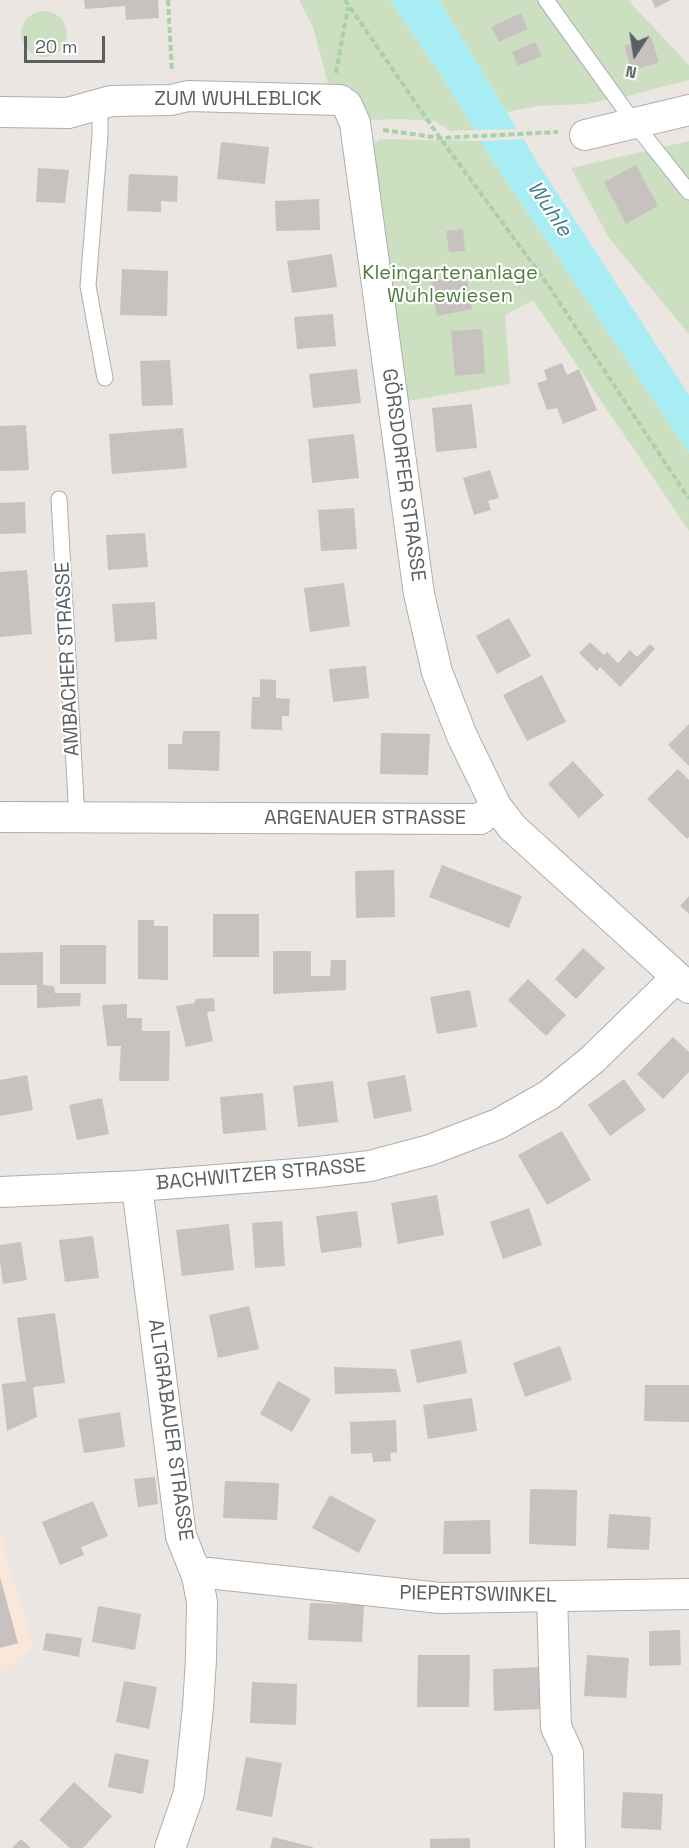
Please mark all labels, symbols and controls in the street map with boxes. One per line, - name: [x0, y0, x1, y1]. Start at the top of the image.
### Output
- scale bar: [27, 24, 108, 62]
- north arrow: [605, 24, 665, 84]
- text: 20 m: [35, 35, 78, 58]
- text: N: [624, 61, 639, 83]
- street label: ZUM WUHLEBLICK: [154, 88, 322, 112]
- water label: Wuhle: [521, 176, 577, 242]
- park label: Kleingartenanlage Wuhlewiesen: [362, 262, 538, 309]
- street label: GÖRSDORFER STRASSE: [376, 367, 430, 583]
- street label: AMBACHER STRASSE: [51, 561, 85, 757]
- street label: ARGENAUER STRASSE: [264, 807, 466, 831]
- street label: BACHWITZER STRASSE: [155, 1154, 367, 1196]
- street label: ALTGRABAUER STRASSE: [143, 1318, 197, 1542]
- street label: PIEPERTSWINKEL: [399, 1582, 557, 1608]

